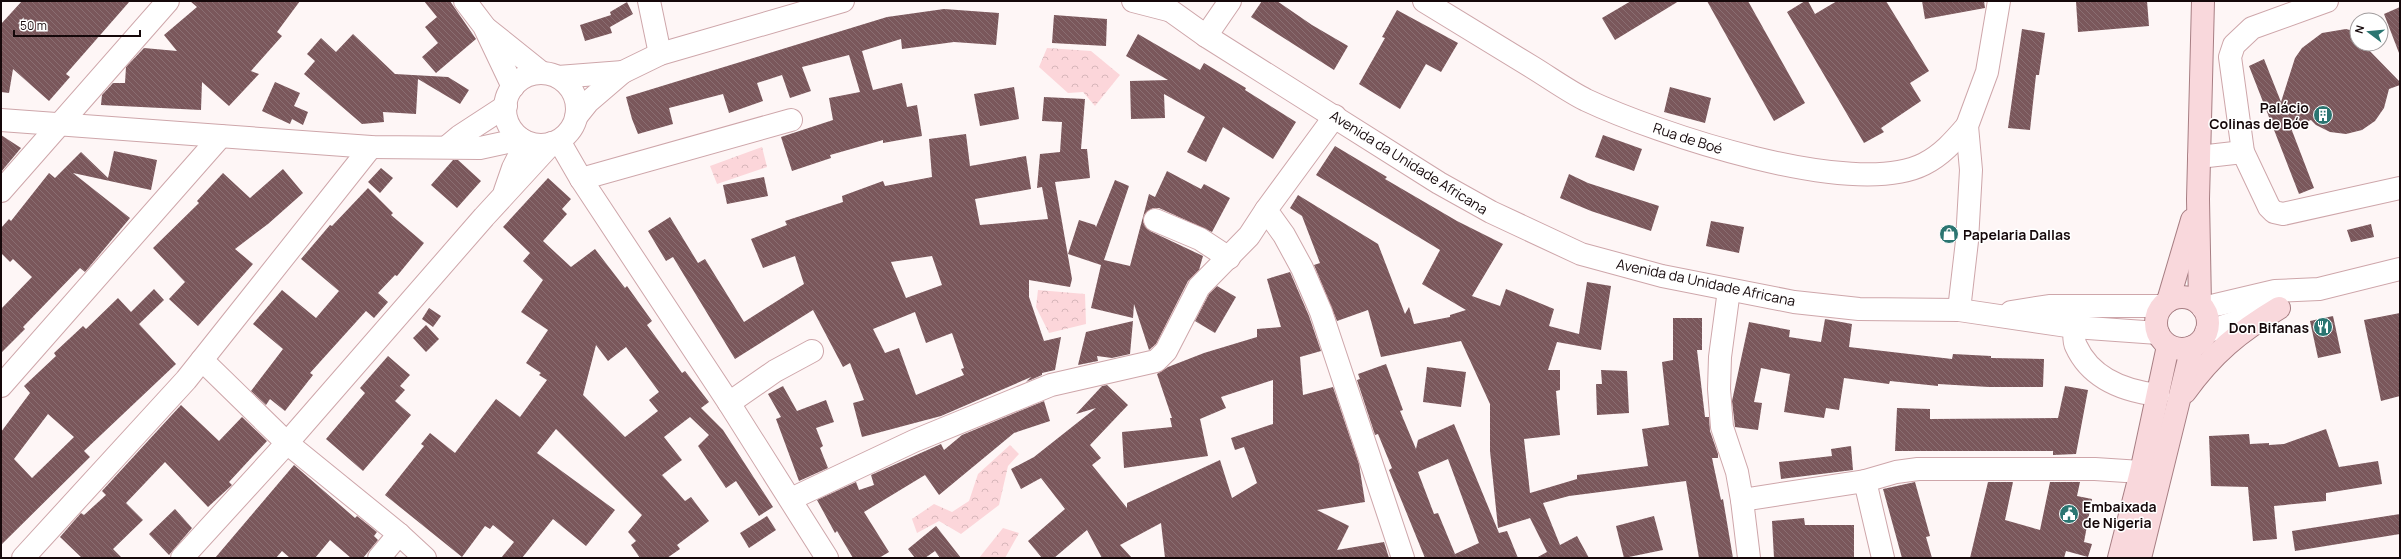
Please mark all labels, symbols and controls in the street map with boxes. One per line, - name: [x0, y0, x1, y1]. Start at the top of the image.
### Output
- scale bar: [14, 12, 140, 38]
- north arrow: [2349, 12, 2389, 52]
- text: 50 m: [20, 17, 47, 34]
- text: N: [2351, 23, 2367, 35]
- place label: Palácio Colinas de Bóe: [2209, 98, 2309, 133]
- building icon: Palácio Colinas de Bóe: [2312, 104, 2334, 126]
- street label: Avenida da Unidade Africana: [1327, 106, 1491, 218]
- street label: Rua de Boé: [1651, 118, 1725, 158]
- shop icon: Papelaria Dallas: [1938, 223, 1960, 245]
- place label: Papelaria Dallas: [1963, 225, 2071, 244]
- street label: Avenida da Unidade Africana: [1615, 254, 1797, 310]
- restaurant icon: Don Bifanas: [2312, 316, 2334, 338]
- place label: Don Bifanas: [2229, 318, 2309, 337]
- place label: Embaixada de Nigeria: [2083, 497, 2157, 532]
- public building icon: Embaixada de Nigeria: [2058, 503, 2080, 525]

